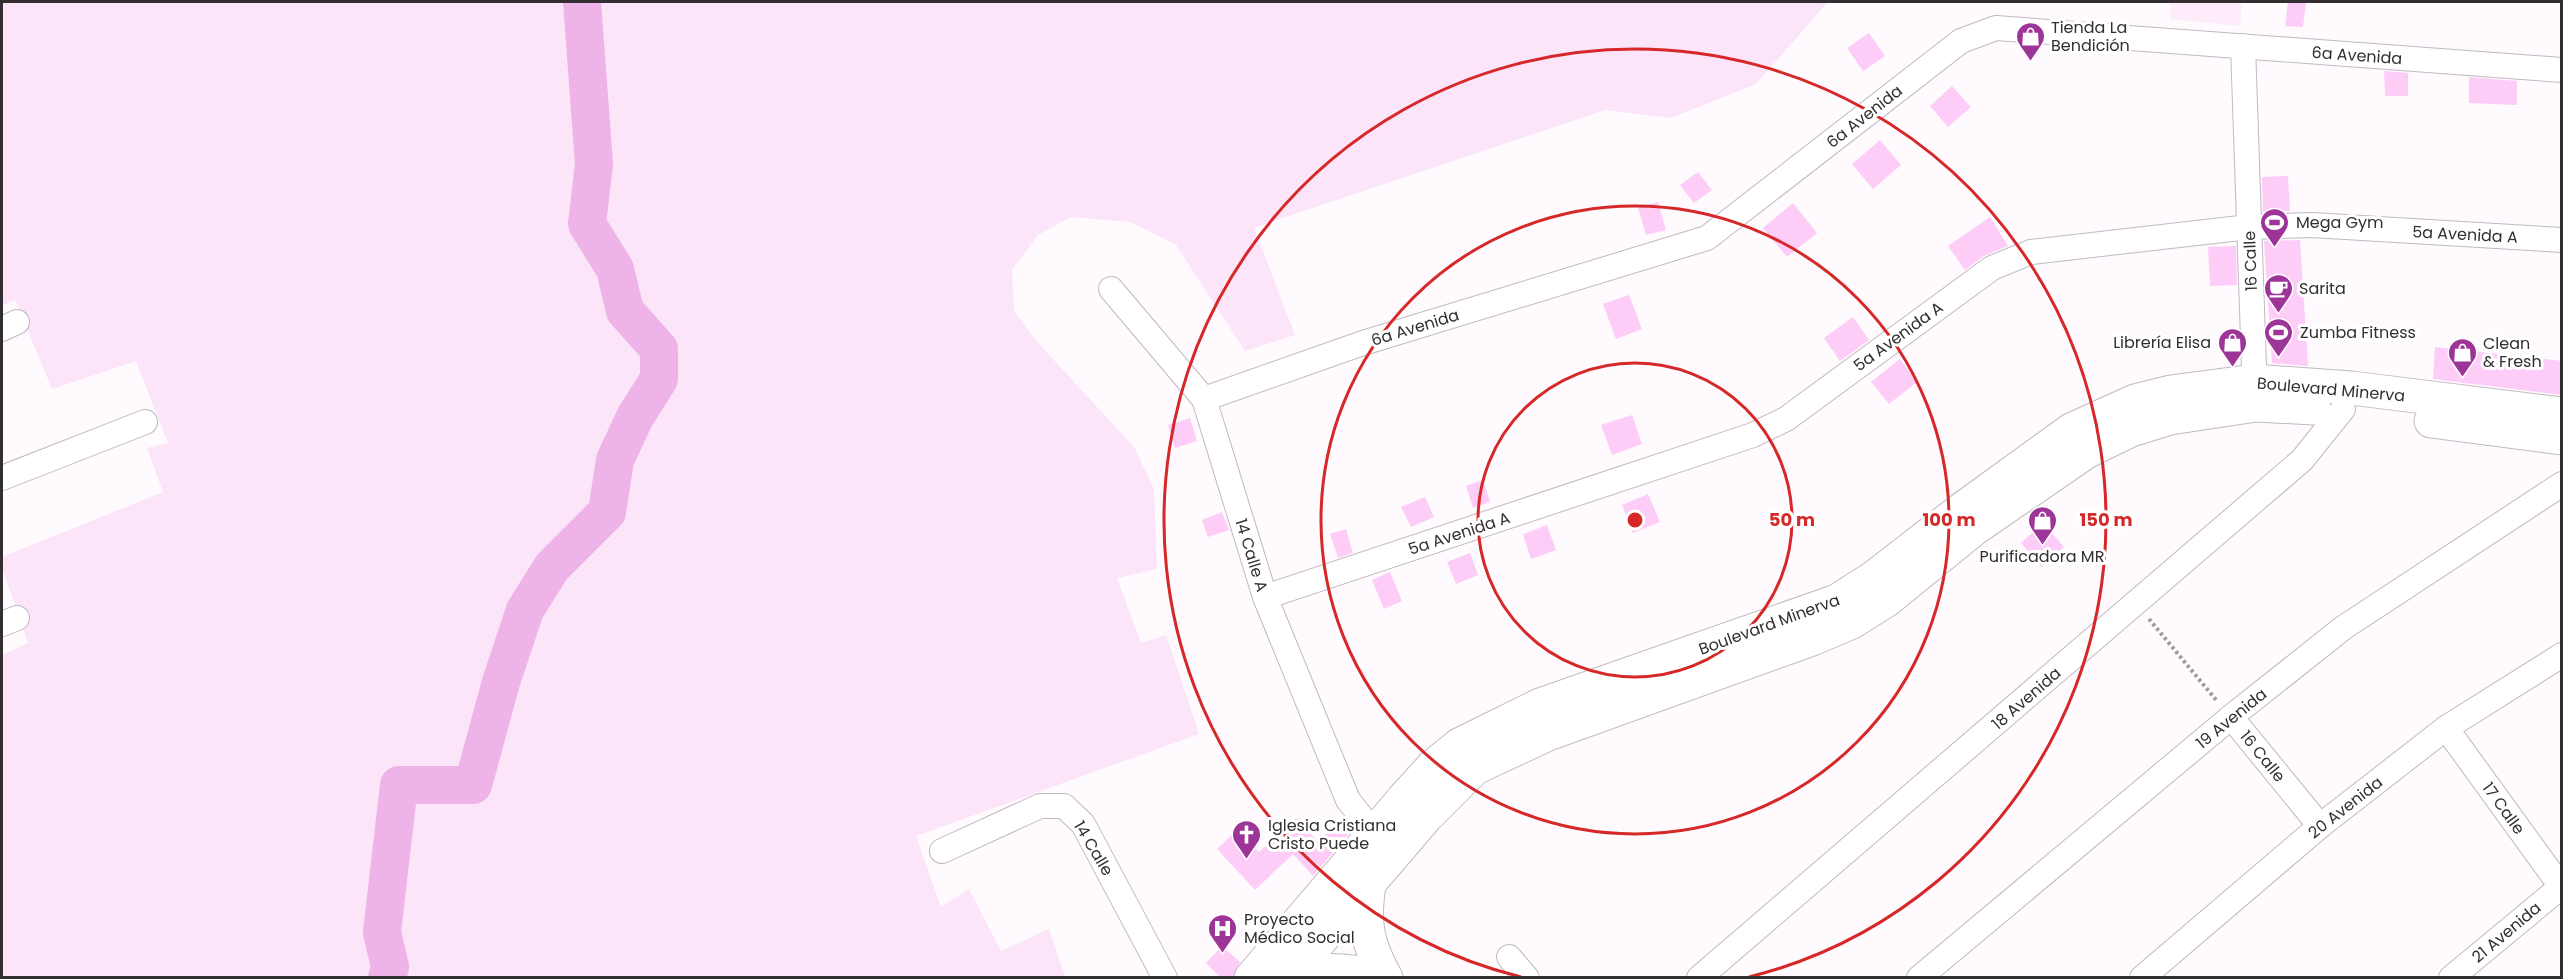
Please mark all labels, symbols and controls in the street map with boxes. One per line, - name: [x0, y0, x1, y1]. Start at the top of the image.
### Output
- place label: Tienda La Bendición: [2051, 16, 2130, 57]
- shop icon: Tienda La Bendición: [2014, 20, 2046, 62]
- street label: 6a Avenida: [2311, 41, 2403, 70]
- street label: 6a Avenida: [1821, 79, 1907, 153]
- sports icon: Mega Gym: [2259, 206, 2291, 248]
- place label: Mega Gym: [2296, 211, 2384, 234]
- street label: 5a Avenida A: [2412, 220, 2519, 249]
- street label: 16 Calle: [2238, 230, 2263, 292]
- cafe icon: Sarita: [2262, 272, 2294, 314]
- place label: Sarita: [2299, 277, 2346, 300]
- street label: 5a Avenida A: [1849, 296, 1948, 377]
- street label: 6a Avenida: [1368, 303, 1462, 352]
- sports icon: Zumba Fitness: [2263, 316, 2295, 358]
- place label: Zumba Fitness: [2300, 321, 2416, 344]
- shop icon: Librería Elisa: [2216, 326, 2248, 368]
- place label: Librería Elisa: [2113, 331, 2211, 354]
- place label: Clean & Fresh: [2483, 332, 2542, 373]
- shop icon: Clean & Fresh: [2446, 336, 2478, 378]
- street label: Boulevard Minerva: [2256, 372, 2406, 407]
- shop icon: Purificadora MR: [2026, 504, 2058, 546]
- street label: 5a Avenida A: [1405, 506, 1513, 561]
- text: 50 m: [1769, 507, 1815, 532]
- text: 100 m: [1922, 507, 1976, 532]
- text: 150 m: [2079, 507, 2133, 532]
- centre of rings: [1625, 510, 1645, 530]
- street label: 14 Calle A: [1229, 516, 1274, 595]
- place label: Purificadora MR: [1980, 545, 2104, 568]
- street label: Boulevard Minerva: [1695, 588, 1843, 661]
- street label: 18 Avenida: [1987, 662, 2066, 735]
- street label: 19 Avenida: [2191, 683, 2272, 754]
- street label: 16 Calle: [2235, 726, 2291, 787]
- street label: 20 Avenida: [2303, 771, 2387, 844]
- street label: 17 Calle: [2477, 778, 2530, 839]
- place label: Iglesia Cristiana Cristo Puede: [1268, 814, 1396, 855]
- street label: 14 Calle: [1068, 816, 1119, 880]
- church icon: Iglesia Cristiana Cristo Puede: [1231, 818, 1263, 860]
- street label: 21 Avenida: [2467, 897, 2546, 968]
- place label: Proyecto Médico Social: [1244, 908, 1355, 949]
- hospital icon: Proyecto Médico Social: [1207, 912, 1239, 954]

